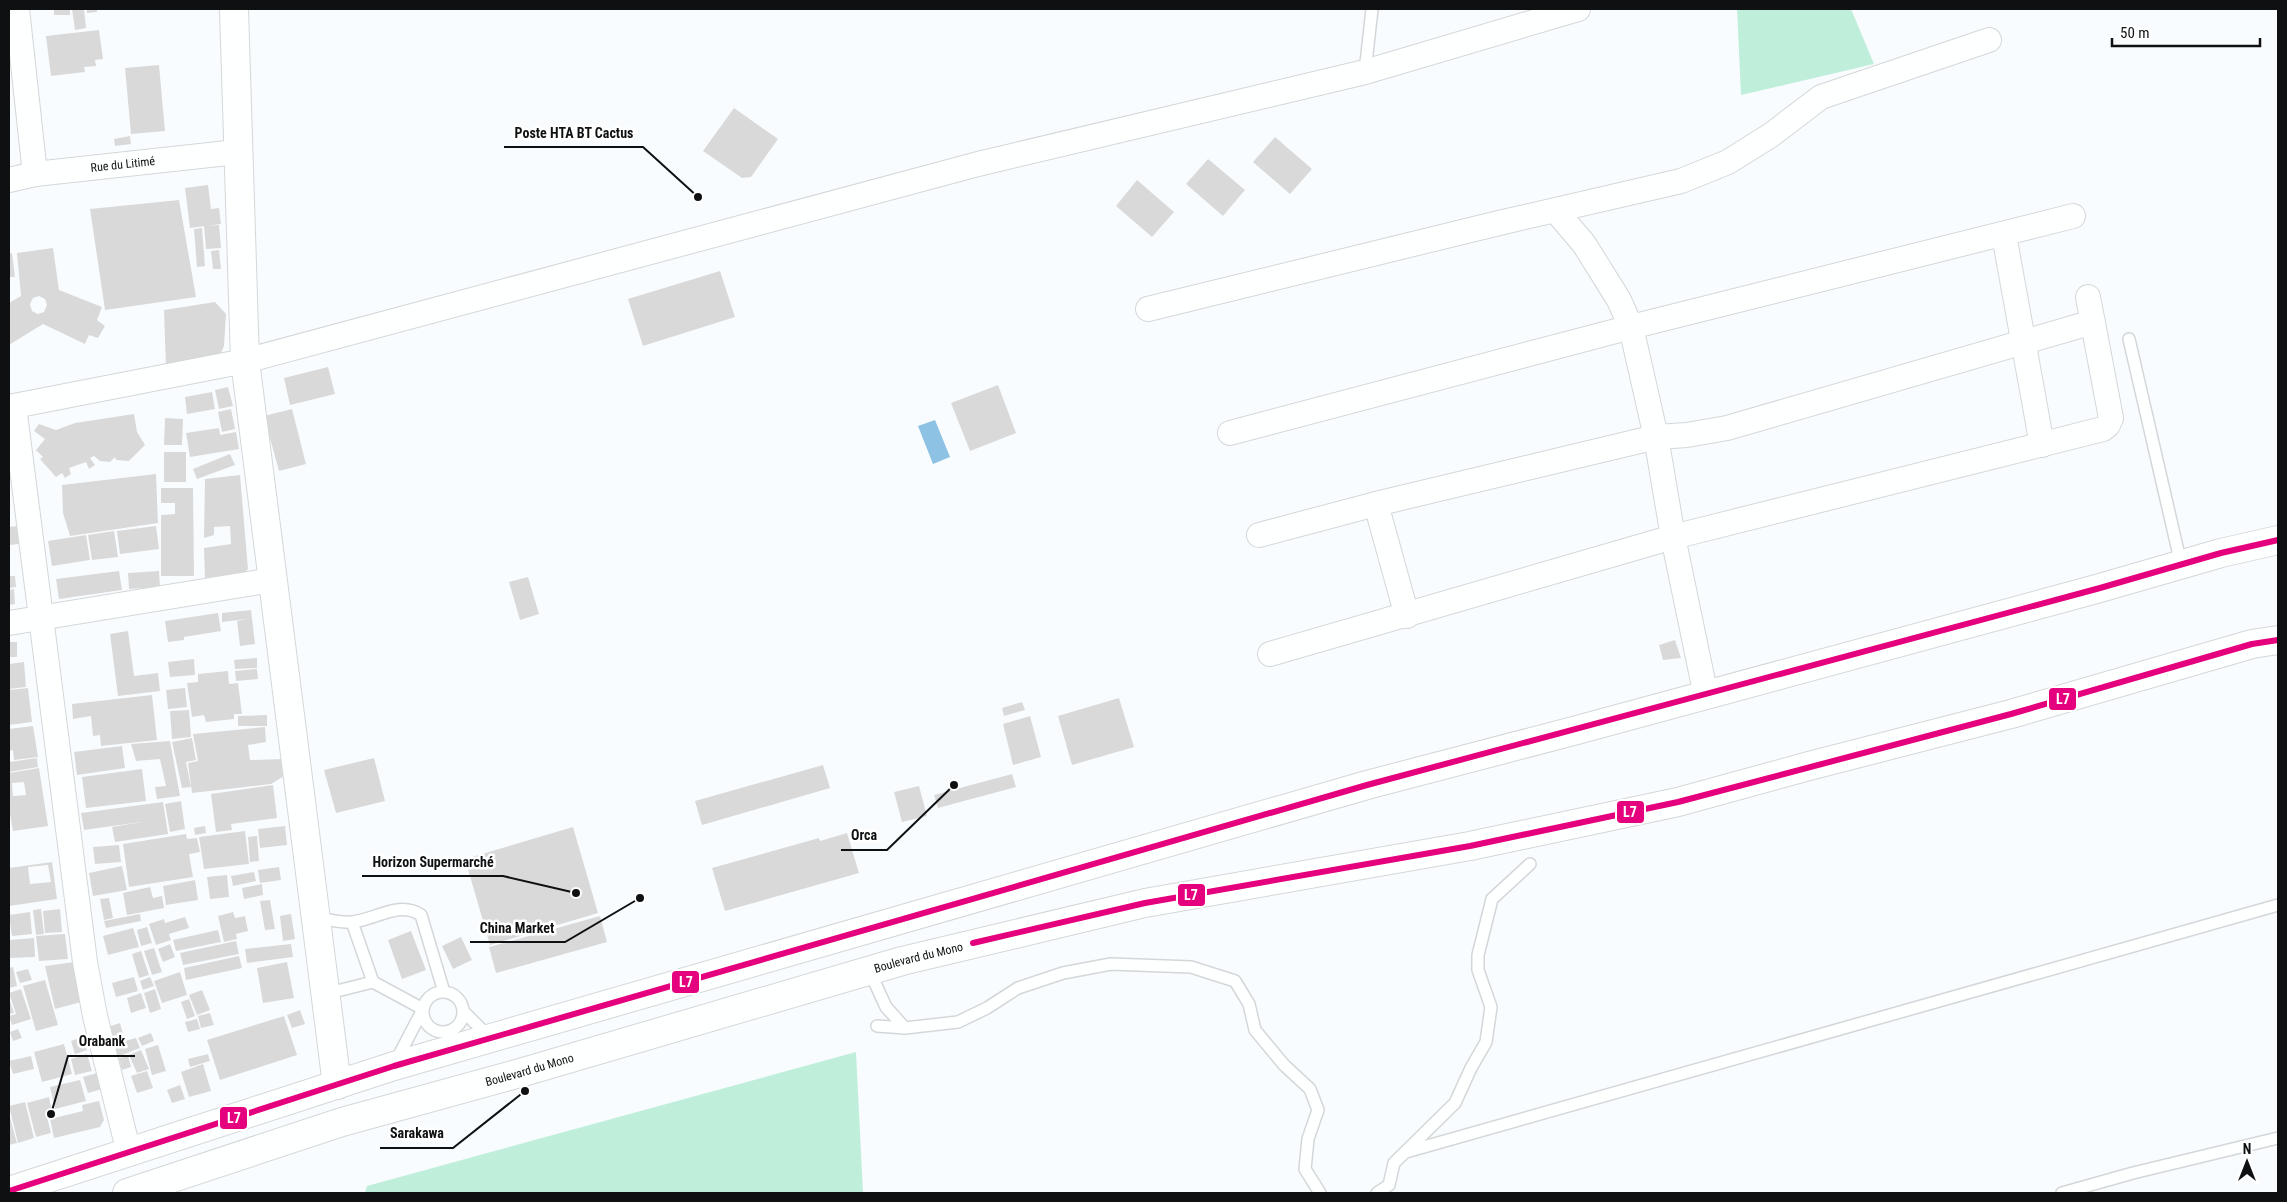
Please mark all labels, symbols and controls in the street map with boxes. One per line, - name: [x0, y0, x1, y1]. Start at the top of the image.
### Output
- scale bar: [2112, 15, 2260, 47]
- text: 50 m: [2120, 24, 2150, 42]
- callout: Poste HTA BT Cactus: [504, 118, 643, 147]
- text: Poste HTA BT Cactus: [515, 125, 633, 141]
- street label: Rue du Litimé: [90, 154, 156, 175]
- line badge: L7: [2048, 687, 2077, 711]
- text: L7: [2056, 691, 2070, 707]
- line badge: L7: [1616, 800, 1645, 824]
- text: L7: [1623, 804, 1637, 820]
- callout: Orca: [841, 821, 887, 850]
- text: Orca: [851, 827, 877, 843]
- callout: Horizon Supermarché: [362, 847, 503, 876]
- text: Horizon Supermarché: [372, 854, 494, 870]
- line badge: L7: [1177, 883, 1206, 907]
- text: L7: [1184, 887, 1198, 903]
- callout: China Market: [470, 913, 565, 942]
- text: China Market: [480, 920, 554, 936]
- street label: Boulevard du Mono: [872, 940, 964, 976]
- line badge: L7: [671, 970, 700, 994]
- text: L7: [679, 974, 693, 990]
- callout: Orabank: [68, 1027, 135, 1056]
- text: Orabank: [79, 1033, 126, 1049]
- street label: Boulevard du Mono: [484, 1051, 575, 1089]
- line badge: L7: [219, 1106, 248, 1130]
- text: L7: [227, 1110, 241, 1126]
- callout: Sarakawa: [380, 1119, 453, 1148]
- text: Sarakawa: [390, 1125, 444, 1141]
- north arrow: [2222, 1137, 2272, 1187]
- text: N: [2243, 1141, 2251, 1157]

